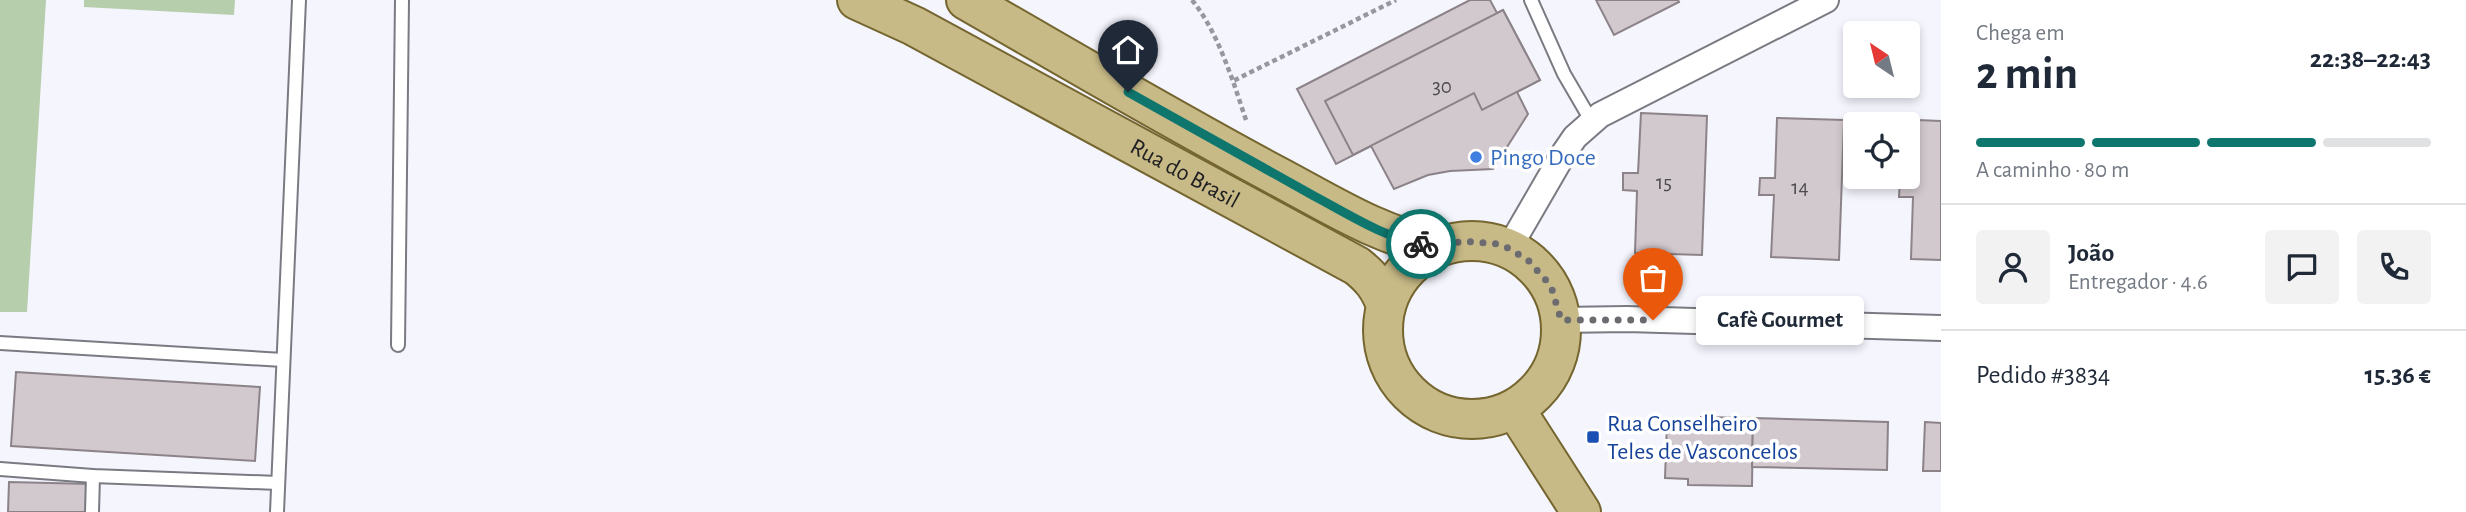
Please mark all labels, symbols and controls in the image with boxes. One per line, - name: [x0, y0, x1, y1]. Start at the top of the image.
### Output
- pin: [1098, 20, 1158, 92]
- north arrow: [1843, 21, 1920, 98]
- map controls: [1843, 21, 1920, 189]
- text: Chega em: [1976, 22, 2065, 45]
- icon: home: [1109, 31, 1147, 69]
- text: 22:38–22:43: [2310, 46, 2431, 72]
- text: 2 min: [1976, 51, 2078, 97]
- house number: 30: [1432, 76, 1452, 97]
- button: locate: [1843, 112, 1920, 189]
- street label: Rua do Brasil: [1126, 135, 1243, 213]
- place label: Pingo Doce: [1490, 146, 1596, 170]
- marker: Pingo Doce: [1468, 149, 1484, 165]
- text: A caminho · 80 m: [1976, 159, 2129, 182]
- house number: 15: [1656, 172, 1672, 193]
- house number: 14: [1791, 177, 1809, 198]
- courier: [1386, 209, 1456, 279]
- icon: bike: [1402, 225, 1440, 263]
- button: person: [1976, 230, 2050, 304]
- button: chat: [2265, 230, 2339, 304]
- button: phone: [2357, 230, 2431, 304]
- text: João: [2068, 240, 2114, 266]
- pin: [1623, 248, 1683, 320]
- icon: bag: [1634, 259, 1672, 297]
- text: Entregador · 4.6: [2068, 271, 2208, 294]
- callout: Cafè Gourmet: [1695, 296, 1863, 344]
- text: Cafè Gourmet: [1717, 309, 1843, 332]
- text: Pedido #3834: [1976, 362, 2110, 388]
- text: 15.36 €: [2365, 362, 2431, 388]
- place label: Rua Conselheiro Teles de Vasconcelos: [1607, 412, 1798, 464]
- marker: Rua Conselheiro Teles de Vasconcelos: [1585, 429, 1601, 445]

